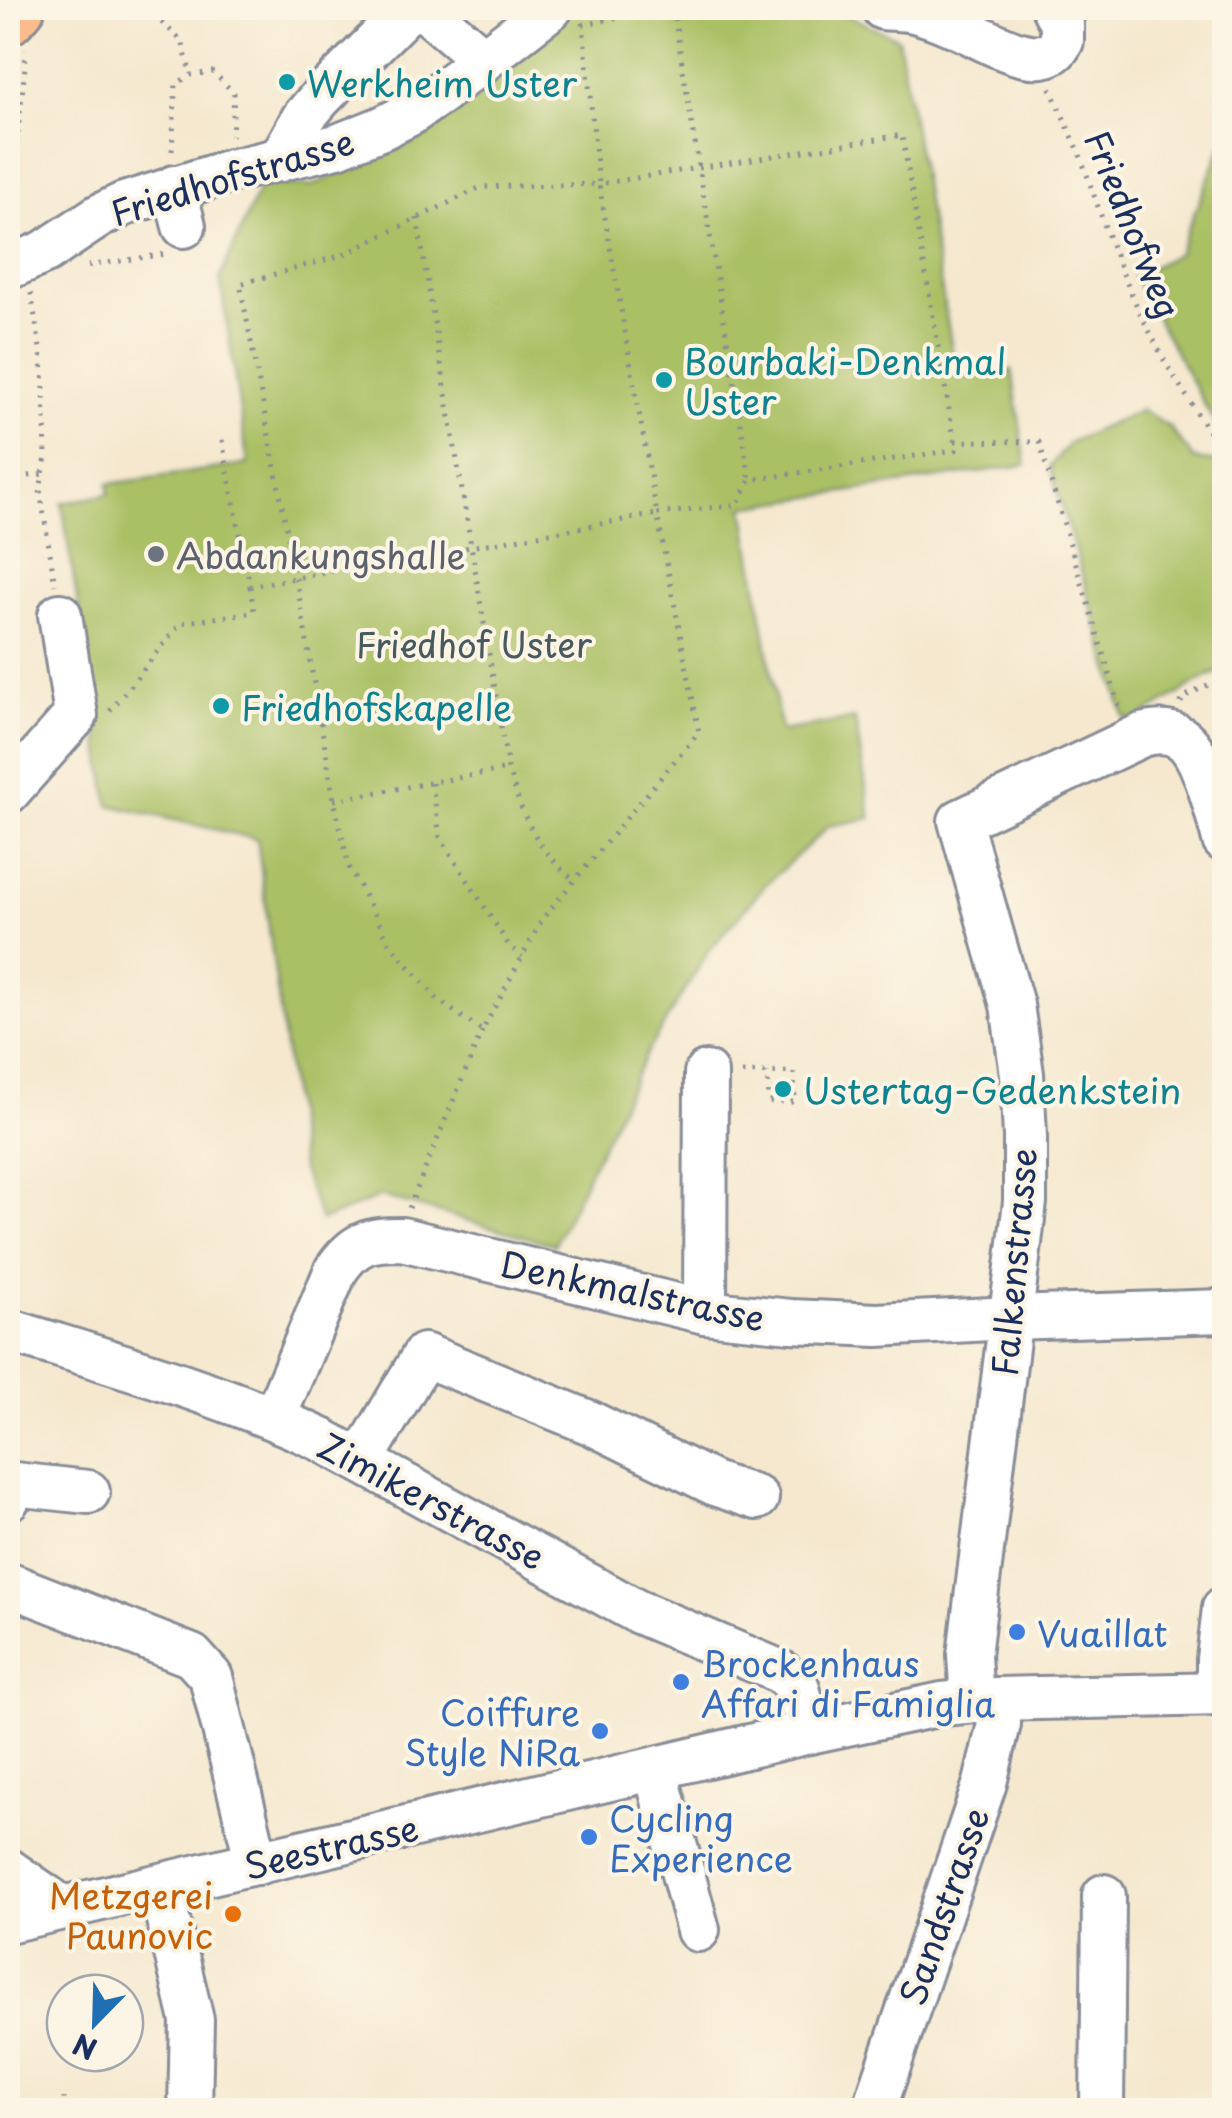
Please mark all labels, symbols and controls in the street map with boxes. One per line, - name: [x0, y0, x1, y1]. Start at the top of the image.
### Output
- place label: Werkheim Uster: [307, 56, 578, 109]
- marker: Werkheim Uster: [276, 71, 298, 93]
- street label: Friedhofstrasse: [104, 114, 360, 238]
- street label: Friedhofweg: [1072, 122, 1196, 326]
- place label: Bourbaki-Denkmal Uster: [684, 334, 1006, 427]
- marker: Bourbaki-Denkmal Uster: [653, 369, 675, 391]
- place label: Abdankungshalle: [176, 528, 466, 581]
- marker: Abdankungshalle: [145, 543, 167, 565]
- park label: Friedhof Uster: [356, 617, 593, 670]
- place label: Friedhofskapelle: [241, 680, 512, 733]
- marker: Friedhofskapelle: [210, 695, 232, 717]
- place label: Ustertag-Gedenkstein: [803, 1063, 1181, 1116]
- marker: Ustertag-Gedenkstein: [772, 1078, 794, 1100]
- street label: Falkenstrasse: [977, 1146, 1049, 1378]
- street label: Denkmalstrasse: [496, 1236, 770, 1344]
- street label: Zimikerstrasse: [309, 1418, 555, 1582]
- place label: Vuaillat: [1037, 1606, 1168, 1659]
- marker: Vuaillat: [1006, 1621, 1028, 1643]
- place label: Brockenhaus Affari di Famiglia: [701, 1636, 995, 1729]
- marker: Brockenhaus Affari di Famiglia: [670, 1671, 692, 1693]
- place label: Coiffure Style NiRa: [404, 1685, 580, 1778]
- marker: Coiffure Style NiRa: [589, 1720, 611, 1742]
- place label: Cycling Experience: [609, 1791, 793, 1884]
- street label: Seestrasse: [239, 1800, 423, 1892]
- street label: Sandstrasse: [884, 1800, 1002, 2012]
- marker: Cycling Experience: [578, 1826, 600, 1848]
- place label: Metzgerei Paunovic: [49, 1868, 213, 1961]
- marker: Metzgerei Paunovic: [222, 1903, 244, 1925]
- north arrow: [45, 1973, 145, 2073]
- text: N: [66, 2023, 103, 2072]

